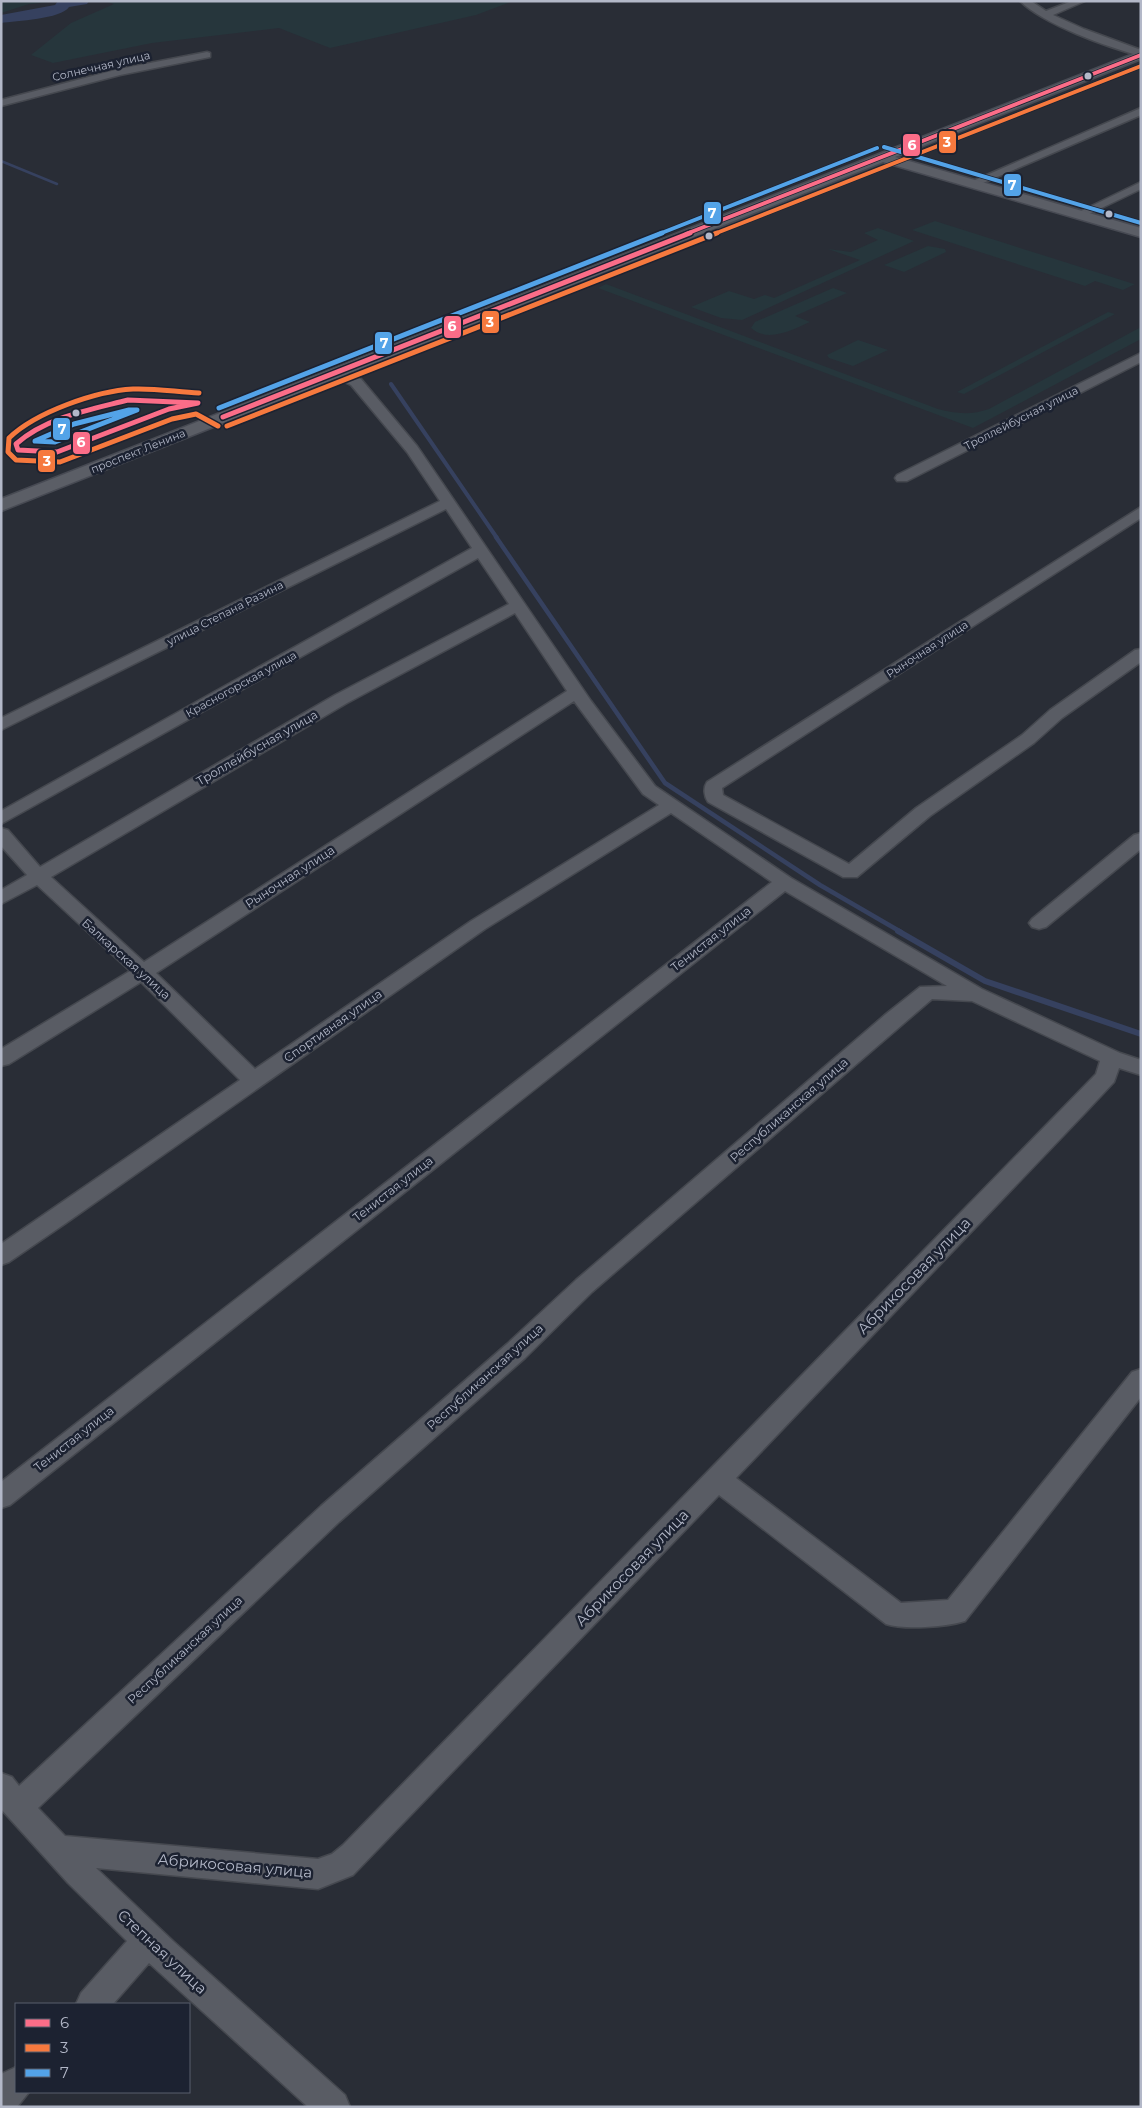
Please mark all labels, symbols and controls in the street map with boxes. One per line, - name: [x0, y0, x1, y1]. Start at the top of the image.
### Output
- street label: Солнечная улица: [51, 48, 151, 84]
- unlabelled marker: [1083, 71, 1093, 81]
- line badge: 3: [938, 130, 957, 154]
- line badge: 6: [902, 133, 921, 157]
- text: 3: [942, 133, 951, 151]
- text: 6: [908, 136, 917, 154]
- line badge: 7: [1003, 173, 1022, 197]
- text: 7: [1008, 176, 1017, 194]
- line badge: 7: [703, 201, 722, 225]
- text: 7: [708, 204, 717, 222]
- unlabelled marker: [1104, 209, 1114, 219]
- unlabelled marker: [704, 231, 714, 241]
- line badge: 3: [481, 310, 500, 334]
- text: 3: [485, 313, 494, 331]
- line badge: 6: [443, 315, 462, 339]
- text: 6: [448, 317, 457, 335]
- line badge: 7: [374, 331, 393, 355]
- text: 7: [380, 334, 389, 352]
- street label: Троллейбусная улица: [962, 383, 1080, 453]
- unlabelled marker: [71, 408, 81, 418]
- line badge: 7: [52, 417, 71, 441]
- text: 7: [58, 420, 67, 438]
- street label: проспект Ленина: [89, 426, 187, 476]
- line badge: 6: [72, 431, 91, 455]
- text: 6: [77, 433, 86, 451]
- line badge: 3: [37, 449, 56, 473]
- text: 3: [42, 452, 51, 470]
- street label: улица Степана Разина: [164, 578, 285, 649]
- street label: Рыночная улица: [883, 617, 971, 681]
- street label: Красногорская улица: [183, 648, 299, 720]
- street label: Троллейбусная улица: [193, 707, 320, 788]
- street label: Рыночная улица: [242, 842, 337, 911]
- street label: Тенистая улица: [668, 903, 754, 974]
- street label: Балкарская улица: [79, 915, 174, 1002]
- street label: Спортивная улица: [281, 986, 385, 1065]
- street label: Республиканская улица: [727, 1054, 851, 1165]
- street label: Тенистая улица: [350, 1153, 436, 1224]
- street label: Абрикосовая улица: [853, 1213, 974, 1338]
- street label: Республиканская улица: [423, 1320, 546, 1433]
- street label: Тенистая улица: [31, 1403, 117, 1474]
- street label: Абрикосовая улица: [571, 1505, 692, 1630]
- street label: Республиканская улица: [124, 1593, 245, 1707]
- street label: Абрикосовая улица: [157, 1849, 313, 1882]
- street label: Степная улица: [114, 1905, 211, 1998]
- legend: [15, 2003, 190, 2093]
- text: 6: [60, 2013, 69, 2032]
- text: 3: [60, 2038, 68, 2057]
- text: 7: [60, 2063, 69, 2082]

